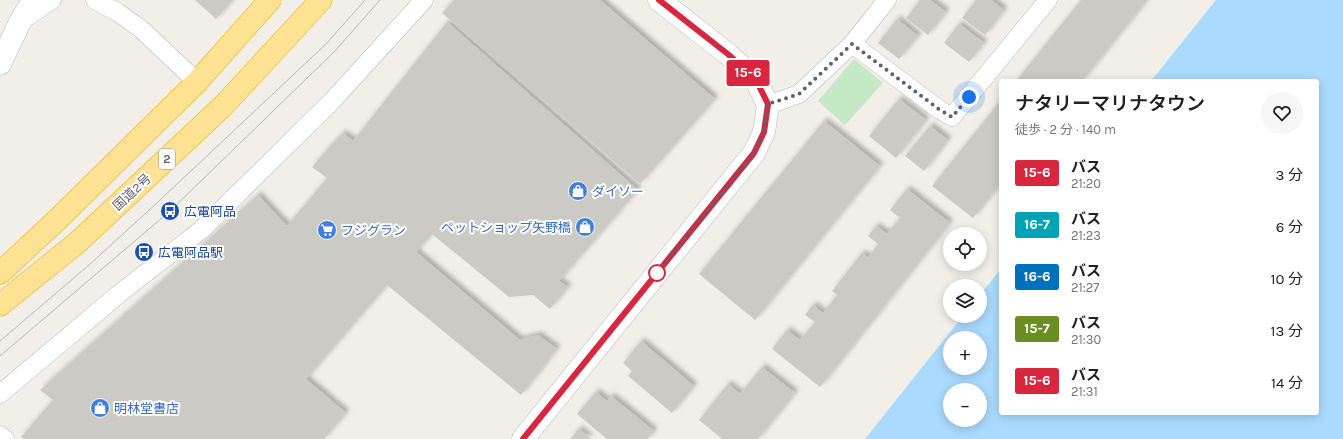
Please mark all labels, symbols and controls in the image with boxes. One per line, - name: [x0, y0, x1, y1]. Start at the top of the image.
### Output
- line badge: 15-6: [720, 60, 776, 86]
- text: 15-6: [735, 64, 761, 81]
- your location: [959, 87, 979, 107]
- button: heart: [1261, 92, 1303, 134]
- text: ナタリーマリナタウン: [1015, 93, 1205, 115]
- text: 徒歩 · 2 分 · 140 m: [1015, 122, 1116, 137]
- road number: 2: [159, 149, 175, 169]
- text: バス: [1071, 158, 1101, 176]
- text: 15-6: [1024, 164, 1050, 181]
- text: 3 分: [1276, 166, 1303, 184]
- street label: 国道2号: [110, 171, 154, 213]
- text: 21:20: [1071, 176, 1101, 191]
- shop icon: ダイソー: [567, 180, 589, 202]
- place label: ダイソー: [592, 184, 644, 199]
- bus stop icon: 広電阿品: [159, 200, 181, 222]
- place label: 広電阿品: [184, 204, 236, 219]
- text: バス: [1071, 210, 1101, 228]
- shop icon: ペットショップ矢野橋: [574, 216, 596, 238]
- text: 16-7: [1024, 216, 1050, 233]
- text: 6 分: [1276, 218, 1303, 236]
- supermarket icon: フジグラン: [316, 219, 338, 241]
- place label: ペットショップ矢野橋: [441, 220, 571, 235]
- place label: フジグラン: [341, 223, 406, 238]
- map controls: [943, 227, 987, 427]
- button: locate: [943, 227, 987, 271]
- text: 21:23: [1071, 228, 1101, 243]
- bus stop icon: 広電阿品駅: [133, 241, 155, 263]
- place label: 広電阿品駅: [158, 245, 223, 260]
- text: バス: [1071, 262, 1101, 280]
- unlabelled marker: [648, 264, 666, 282]
- text: 16-6: [1023, 268, 1051, 285]
- text: 10 分: [1271, 270, 1303, 288]
- button: layers: [943, 279, 987, 323]
- text: 21:27: [1071, 280, 1099, 295]
- text: バス: [1071, 314, 1101, 332]
- text: 15-7: [1024, 320, 1050, 337]
- text: 13 分: [1271, 322, 1303, 340]
- button: +: [943, 331, 987, 375]
- text: 21:30: [1071, 332, 1101, 347]
- text: バス: [1071, 366, 1101, 384]
- text: 15-6: [1024, 372, 1050, 389]
- text: 14 分: [1271, 374, 1303, 392]
- button: −: [943, 383, 987, 427]
- text: 21:31: [1071, 384, 1098, 399]
- shop icon: 明林堂書店: [89, 397, 111, 419]
- place label: 明林堂書店: [114, 401, 179, 416]

